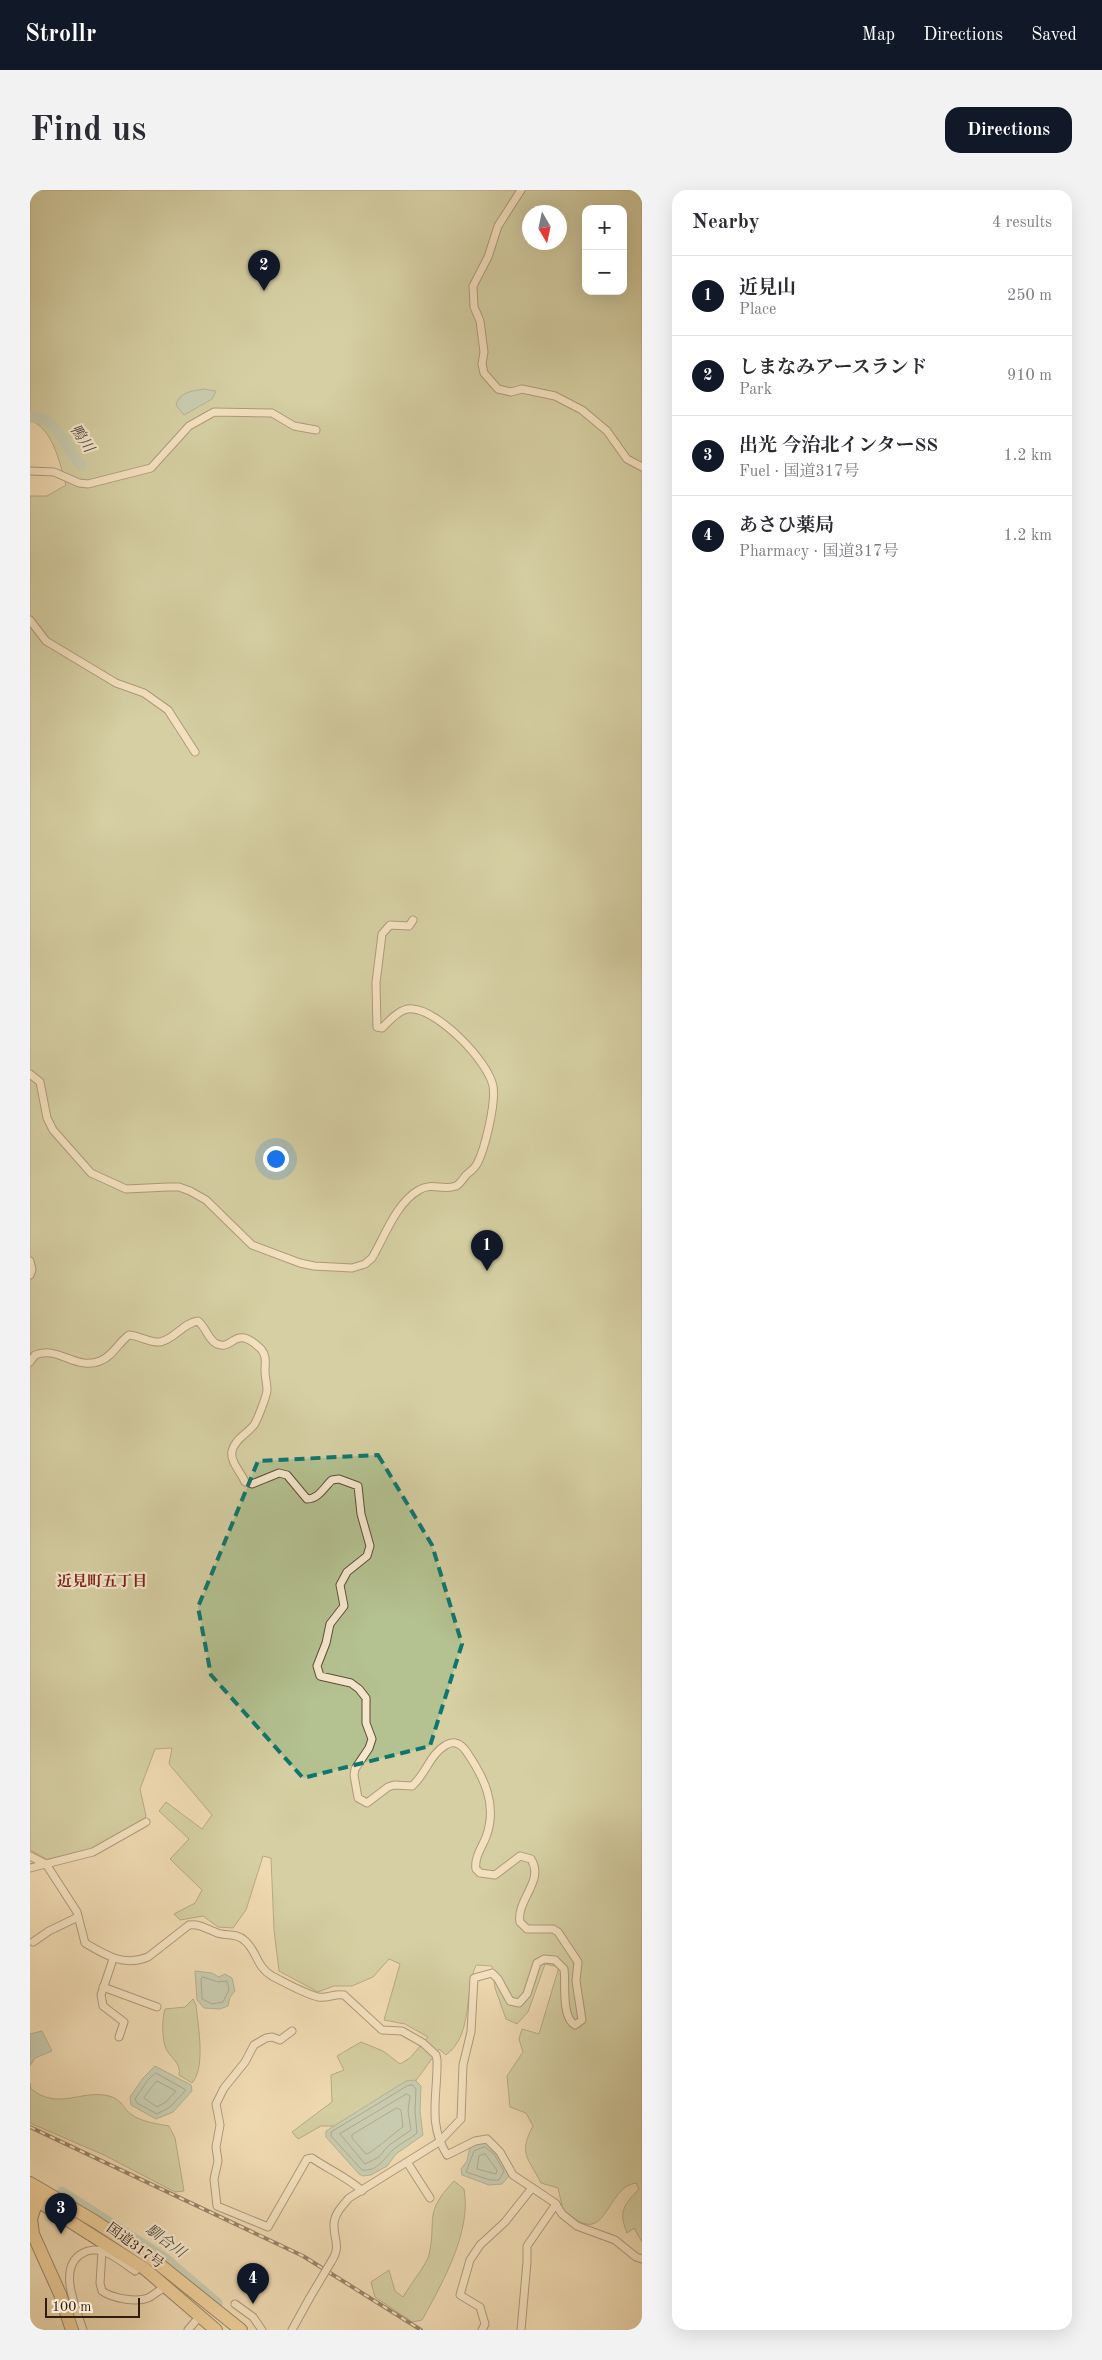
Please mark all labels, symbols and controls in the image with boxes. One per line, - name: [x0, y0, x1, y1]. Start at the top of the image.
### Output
- text: Strollr: [25, 23, 96, 47]
- text: Map: [862, 26, 895, 44]
- text: Directions: [923, 26, 1003, 44]
- text: Saved: [1031, 26, 1077, 44]
- button: Directions: [945, 107, 1072, 153]
- text: Find us: [30, 113, 146, 148]
- north arrow: [522, 205, 567, 250]
- map controls: [582, 205, 627, 295]
- button: +: [582, 205, 627, 250]
- text: Nearby: [692, 212, 760, 233]
- text: 4 results: [992, 215, 1052, 231]
- pin: 2: [248, 250, 280, 291]
- button: −: [582, 250, 627, 295]
- text: 近見山: [739, 279, 796, 298]
- text: 1: [703, 288, 713, 304]
- text: 250 m: [1007, 288, 1052, 304]
- text: Place: [739, 302, 776, 318]
- text: しまなみアースランド: [739, 359, 927, 378]
- text: 2: [703, 368, 713, 384]
- text: 910 m: [1007, 368, 1052, 384]
- text: Park: [739, 382, 772, 398]
- water label: 鴨川: [66, 421, 98, 457]
- text: 出光 今治北インターSS: [739, 437, 938, 456]
- text: 3: [703, 448, 713, 464]
- text: 1.2 km: [1003, 448, 1052, 464]
- text: Fuel · 国道317号: [739, 464, 859, 480]
- text: あさひ薬局: [739, 517, 834, 536]
- text: 4: [703, 528, 713, 544]
- text: 1.2 km: [1003, 528, 1052, 544]
- text: Pharmacy · 国道317号: [739, 544, 898, 560]
- your location: [263, 1146, 289, 1172]
- pin: 1: [471, 1230, 503, 1271]
- district label: 近見町五丁目: [57, 1573, 147, 1590]
- pin: 3: [45, 2193, 77, 2234]
- street label: 国道317号: [104, 2220, 167, 2271]
- water label: 馴合川: [142, 2221, 190, 2262]
- pin: 4: [237, 2263, 269, 2304]
- scale bar: [45, 2295, 140, 2318]
- text: 100 m: [52, 2300, 91, 2314]

